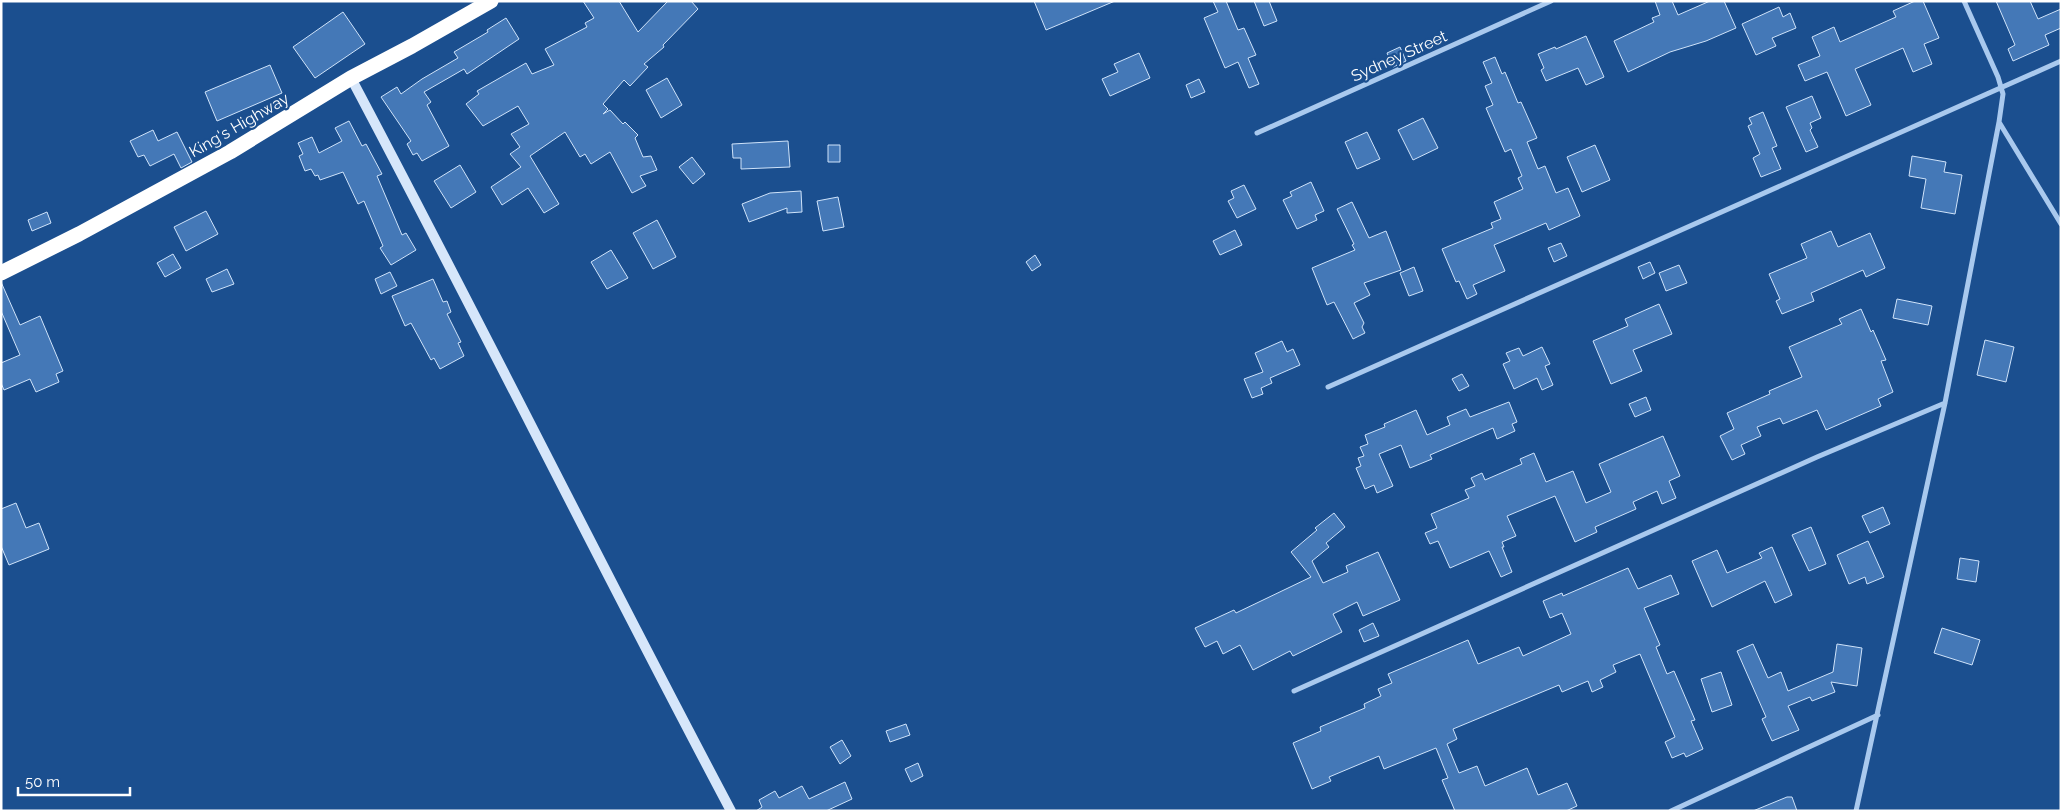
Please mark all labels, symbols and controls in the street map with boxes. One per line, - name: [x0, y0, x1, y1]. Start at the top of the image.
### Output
- street label: Sydney Street: [1348, 26, 1450, 86]
- street label: King's Highway: [186, 89, 293, 161]
- scale bar: [18, 764, 130, 796]
- text: 50 m: [25, 773, 60, 791]

